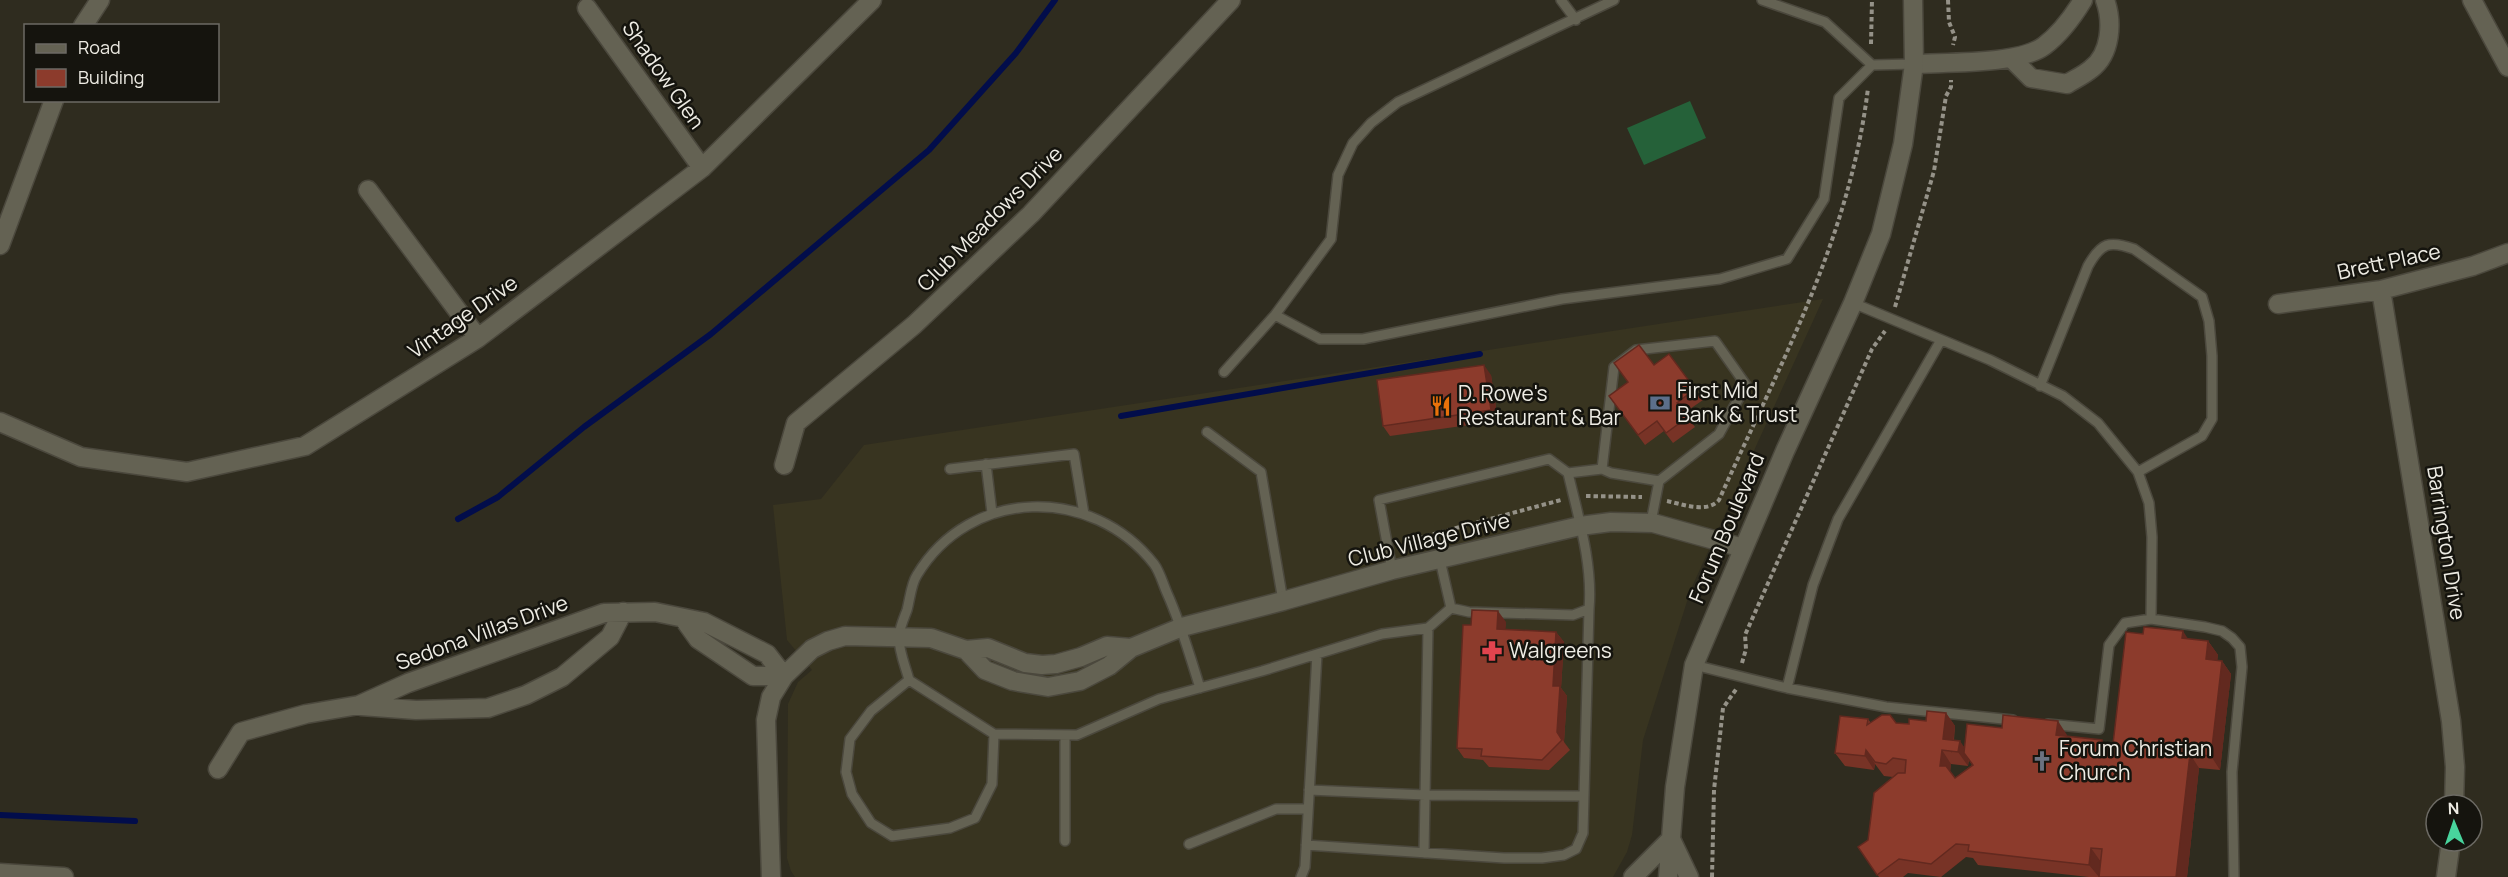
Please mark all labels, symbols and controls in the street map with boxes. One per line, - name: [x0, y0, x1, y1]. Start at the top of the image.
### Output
- street label: Shadow Glen: [616, 15, 711, 134]
- legend: [24, 24, 219, 102]
- text: Road: [78, 35, 121, 59]
- text: Building: [78, 65, 144, 89]
- street label: Club Meadows Drive: [910, 139, 1068, 297]
- street label: Brett Place: [2334, 236, 2443, 286]
- street label: Vintage Drive: [402, 268, 523, 364]
- place label: First Mid Bank & Trust: [1677, 376, 1797, 428]
- place label: D. Rowe's Restaurant & Bar: [1458, 379, 1621, 431]
- bank icon: First Mid Bank & Trust: [1648, 391, 1672, 415]
- restaurant icon: D. Rowe's Restaurant & Bar: [1429, 394, 1453, 418]
- street label: Forum Boulevard: [1682, 448, 1770, 607]
- street label: Barrington Drive: [2421, 464, 2473, 622]
- street label: Club Village Drive: [1345, 505, 1513, 573]
- street label: Sedona Villas Drive: [392, 588, 572, 676]
- place label: Walgreens: [1509, 636, 1612, 664]
- pharmacy icon: Walgreens: [1480, 639, 1504, 663]
- place label: Forum Christian Church: [2059, 734, 2212, 786]
- church icon: Forum Christian Church: [2030, 749, 2054, 773]
- north arrow: [2424, 793, 2484, 853]
- text: N: [2447, 797, 2460, 819]

